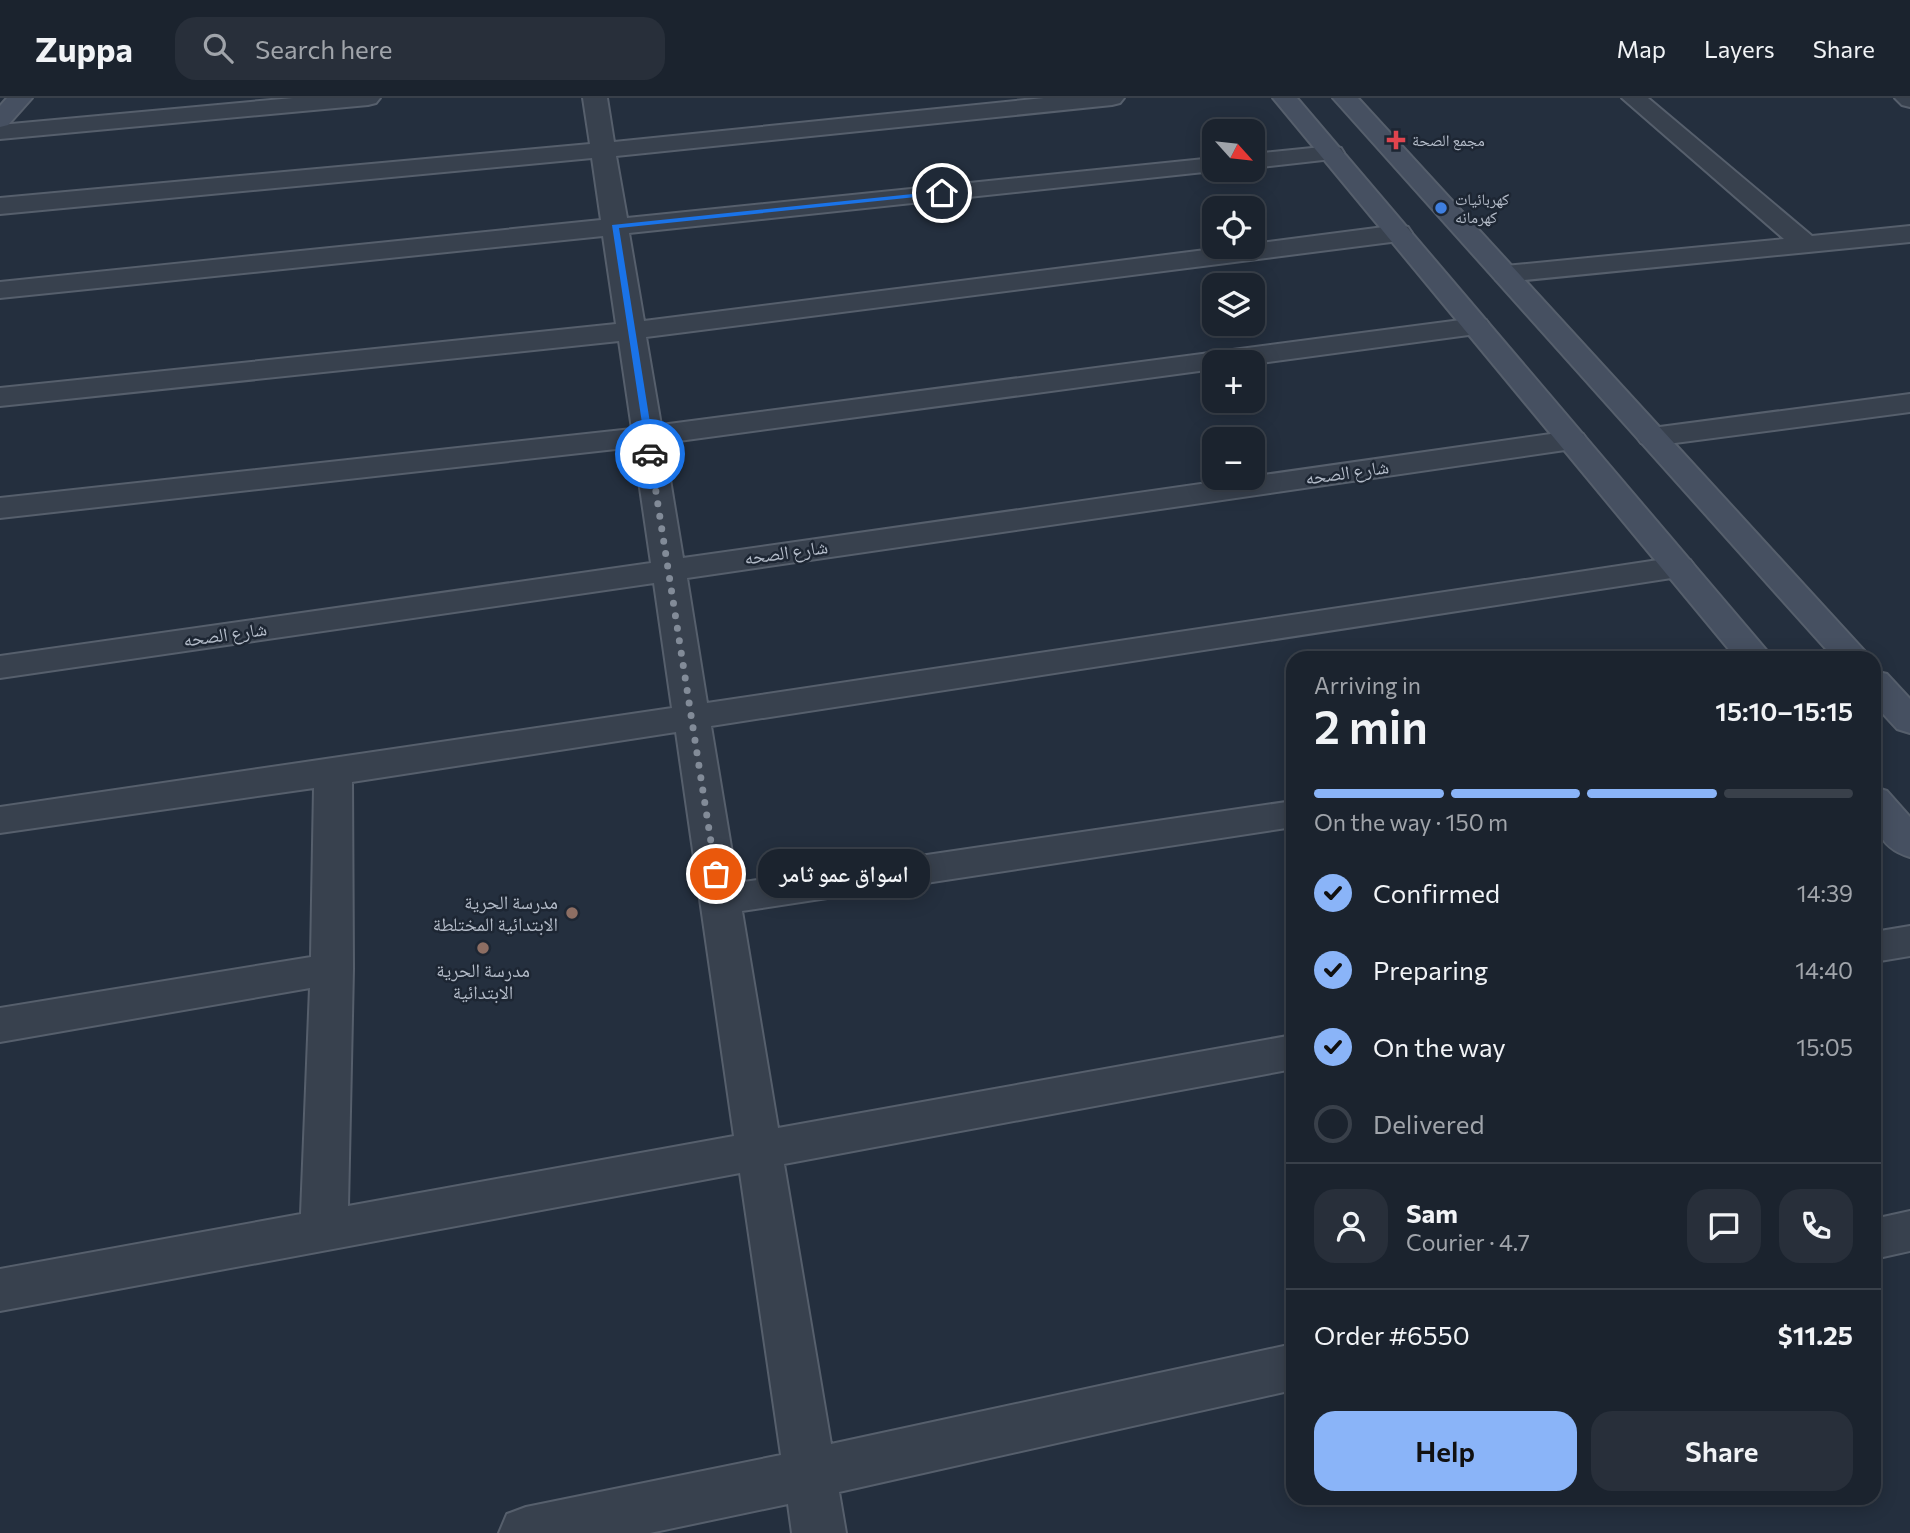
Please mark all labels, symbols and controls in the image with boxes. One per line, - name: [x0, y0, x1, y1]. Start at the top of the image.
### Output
- search box: [175, 17, 665, 80]
- text: Zuppa: [35, 28, 133, 69]
- icon: search: [199, 29, 237, 67]
- text: Search here: [255, 33, 392, 64]
- text: Map: [1617, 34, 1666, 63]
- text: Layers: [1704, 34, 1775, 63]
- text: Share: [1813, 34, 1875, 63]
- north arrow: [1202, 119, 1265, 182]
- map controls: [1202, 119, 1265, 490]
- marker: مجمع الصحة: [1386, 130, 1406, 150]
- place label: مجمع الصحة: [1412, 130, 1485, 151]
- pin: [912, 163, 972, 223]
- icon: home: [923, 174, 961, 212]
- place label: كهربائيات كهرمانه: [1455, 189, 1510, 227]
- button: locate: [1202, 196, 1265, 259]
- marker: كهربائيات كهرمانه: [1433, 200, 1449, 216]
- button: layers: [1202, 273, 1265, 336]
- button: +: [1202, 350, 1265, 413]
- courier: [615, 419, 685, 489]
- button: −: [1202, 427, 1265, 490]
- icon: car: [631, 435, 669, 473]
- street label: شارع الصحه: [1304, 454, 1390, 490]
- street label: شارع الصحه: [743, 534, 829, 570]
- street label: شارع الصحه: [182, 616, 268, 652]
- text: Arriving in: [1314, 671, 1421, 699]
- text: 15:10–15:15: [1715, 695, 1853, 726]
- text: 2 min: [1314, 697, 1428, 753]
- text: On the way · 150 m: [1314, 808, 1508, 836]
- pin: [686, 844, 746, 904]
- callout: اسواق عمو ثامر: [758, 850, 930, 898]
- icon: bag: [697, 855, 735, 893]
- text: اسواق عمو ثامر: [779, 859, 909, 887]
- icon: check: [1314, 874, 1352, 912]
- text: Confirmed: [1373, 877, 1500, 908]
- text: 14:39: [1797, 879, 1853, 907]
- place label: مدرسة الحرية الابتدائية المختلطة: [433, 890, 558, 936]
- marker: مدرسة الحرية الابتدائية المختلطة: [564, 905, 580, 921]
- marker: مدرسة الحرية الابتدائية: [475, 940, 491, 956]
- icon: check: [1314, 951, 1352, 989]
- text: Preparing: [1373, 954, 1488, 985]
- text: 14:40: [1795, 956, 1853, 984]
- place label: مدرسة الحرية الابتدائية: [436, 958, 530, 1004]
- icon: check: [1314, 1028, 1352, 1066]
- text: On the way: [1373, 1031, 1506, 1062]
- text: 15:05: [1796, 1033, 1853, 1061]
- text: Delivered: [1373, 1108, 1484, 1139]
- button: person: [1314, 1189, 1388, 1263]
- button: chat: [1687, 1189, 1761, 1263]
- button: phone: [1779, 1189, 1853, 1263]
- text: Sam: [1406, 1197, 1458, 1228]
- text: Courier · 4.7: [1406, 1228, 1530, 1256]
- text: Order #6550: [1314, 1319, 1470, 1350]
- text: $11.25: [1778, 1319, 1853, 1350]
- button: Help: [1314, 1411, 1577, 1491]
- button: Share: [1591, 1411, 1853, 1491]

